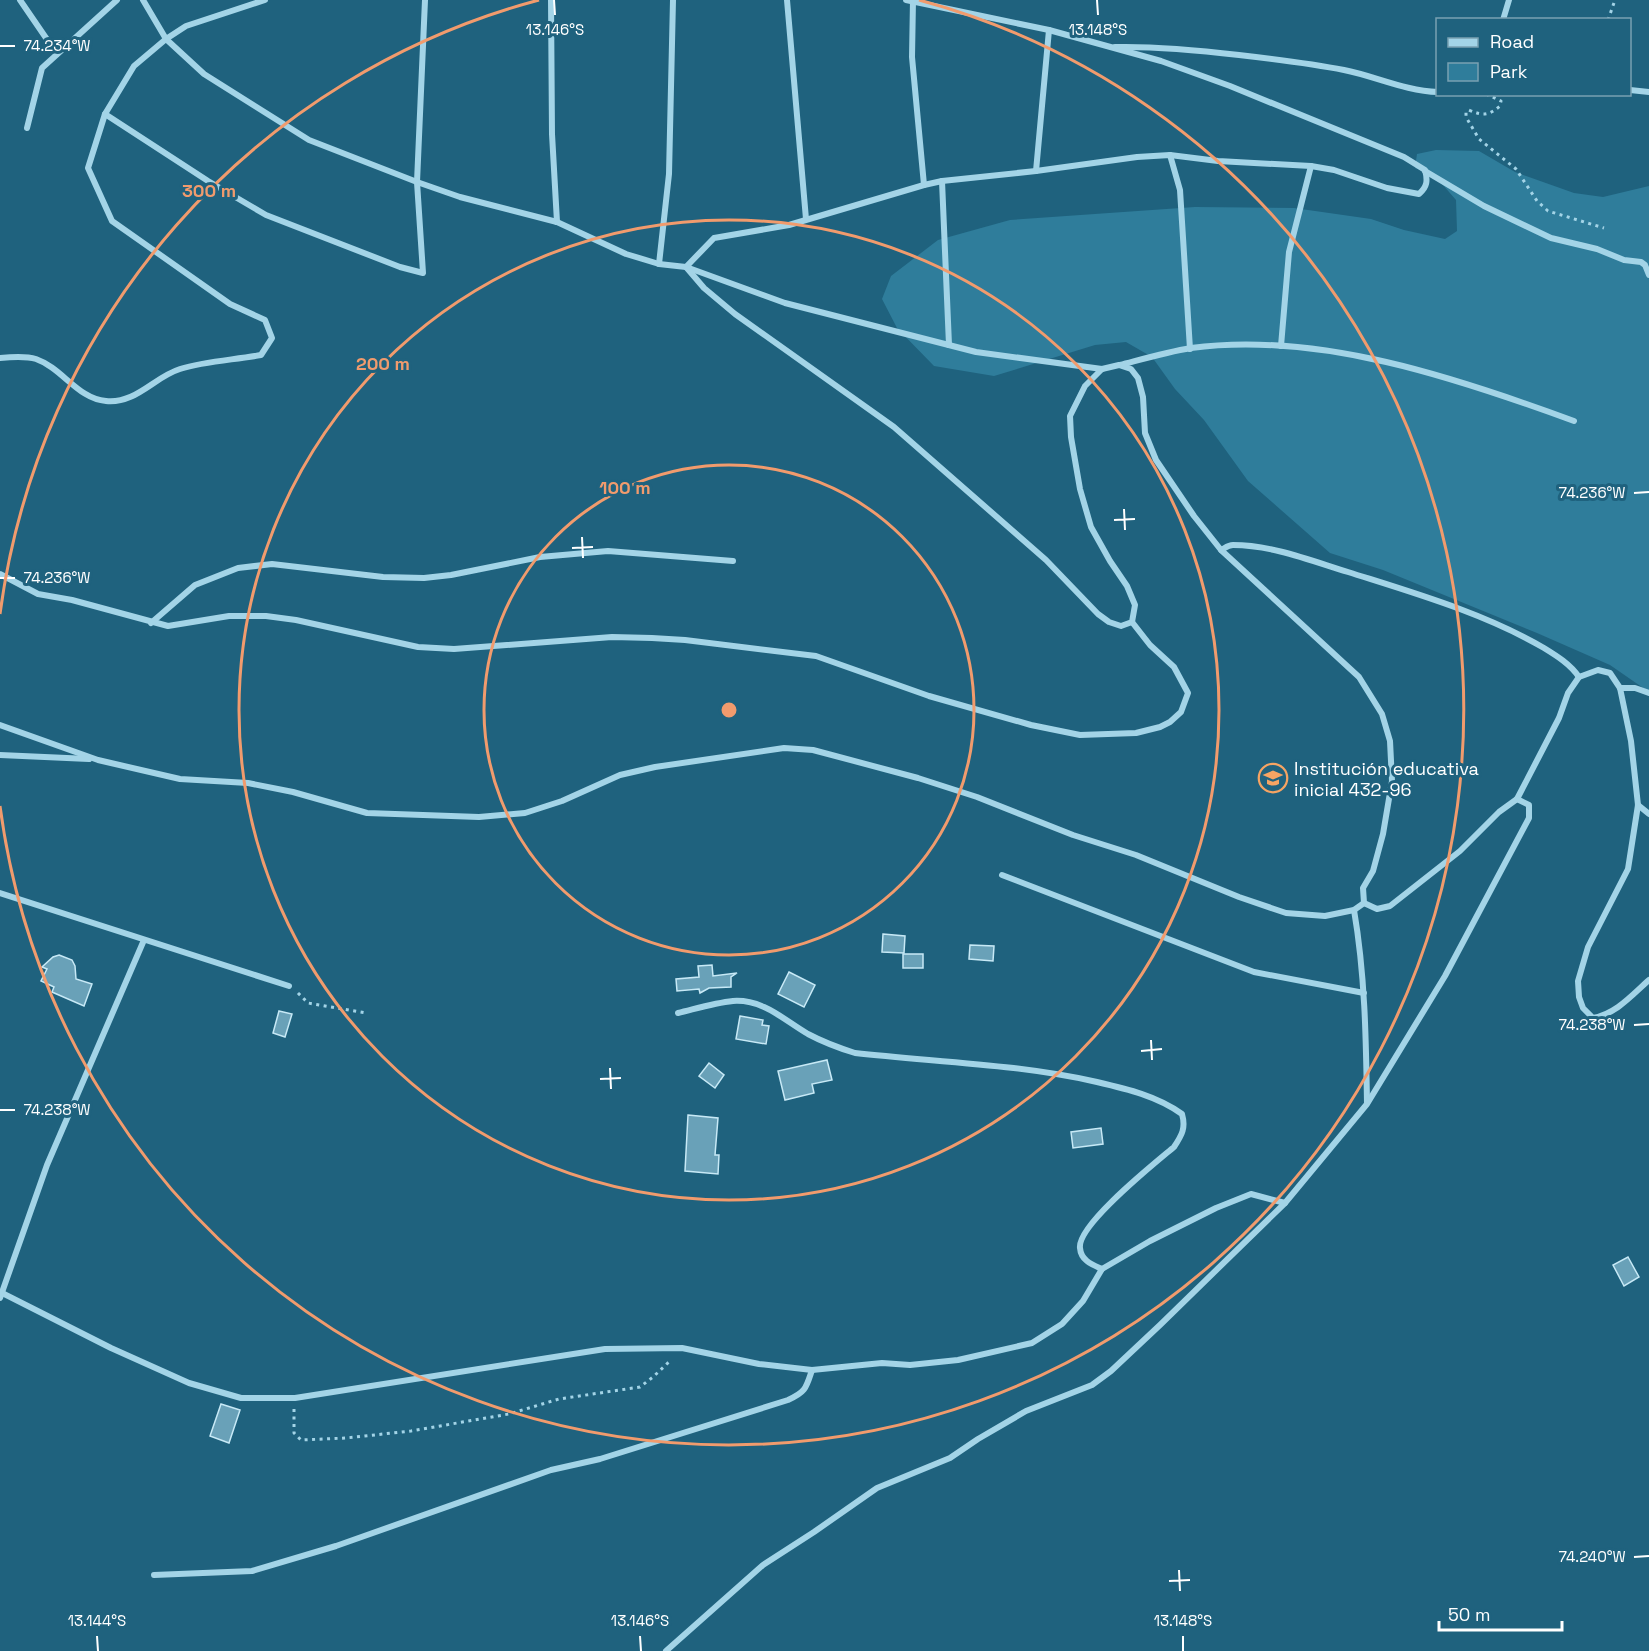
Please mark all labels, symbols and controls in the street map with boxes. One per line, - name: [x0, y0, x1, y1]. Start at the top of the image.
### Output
- legend: [1436, 18, 1631, 96]
- text: 13.146°S: [526, 20, 584, 39]
- text: 13.148°S: [1069, 20, 1127, 39]
- text: Road: [1490, 30, 1534, 53]
- text: 74.234°W: [23, 36, 91, 55]
- text: Park: [1490, 60, 1528, 83]
- text: 300 m: [182, 179, 236, 202]
- text: 200 m: [356, 352, 410, 375]
- text: 100 m: [599, 476, 651, 499]
- text: 74.236°W: [1559, 483, 1625, 502]
- text: 74.236°W: [24, 568, 90, 587]
- centre of rings: [719, 700, 739, 720]
- place label: Institución educativa inicial 432-96: [1294, 757, 1479, 801]
- school or university icon: Institución educativa inicial 432-96: [1257, 762, 1289, 794]
- text: 74.238°W: [1559, 1015, 1626, 1034]
- text: 74.238°W: [24, 1100, 91, 1119]
- text: 74.240°W: [1558, 1547, 1626, 1566]
- scale bar: [1439, 1594, 1562, 1632]
- text: 50 m: [1448, 1603, 1490, 1626]
- text: 13.144°S: [68, 1611, 126, 1630]
- text: 13.146°S: [611, 1611, 669, 1630]
- text: 13.148°S: [1154, 1611, 1212, 1630]

